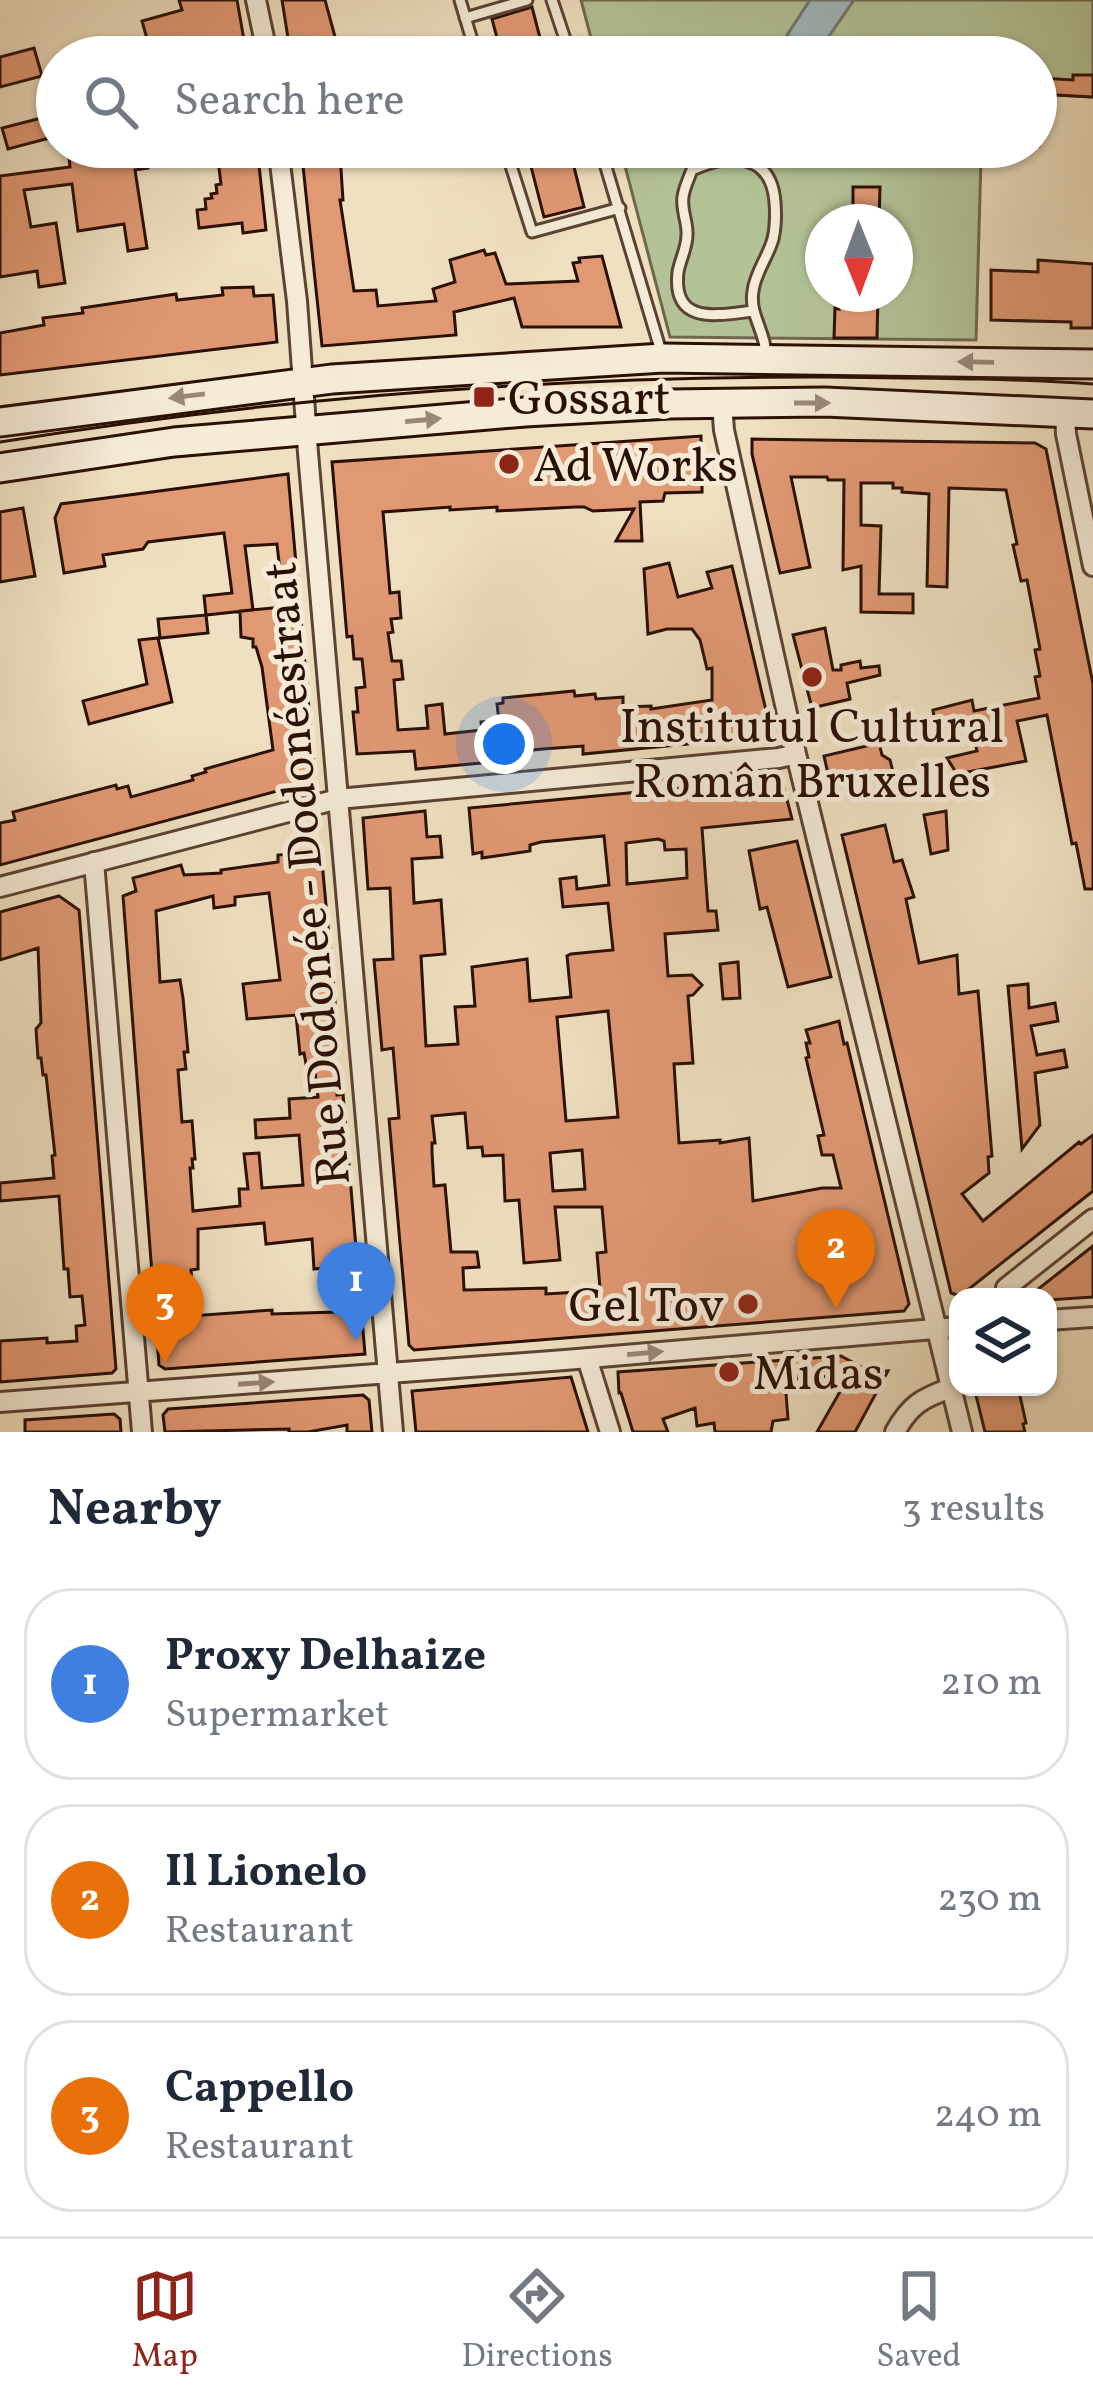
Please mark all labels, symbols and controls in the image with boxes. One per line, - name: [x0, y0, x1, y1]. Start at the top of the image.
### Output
- search box: [36, 36, 1057, 168]
- icon: search: [78, 69, 144, 135]
- text: Search here: [174, 71, 405, 134]
- north arrow: [805, 204, 913, 312]
- one-way arrow: [956, 352, 994, 371]
- place label: Gossart: [508, 368, 671, 435]
- marker: Gossart: [471, 384, 497, 410]
- one-way arrow: [168, 387, 206, 406]
- one-way arrow: [794, 393, 832, 413]
- one-way arrow: [405, 410, 442, 429]
- place label: Ad Works: [533, 435, 738, 502]
- marker: Ad Works: [496, 451, 522, 477]
- street label: Rue Dodonée - Dodonéestraat: [249, 559, 370, 1188]
- marker: Institutul Cultural Român Bruxelles: [799, 664, 825, 690]
- place label: Institutul Cultural Român Bruxelles: [620, 696, 1004, 818]
- your location: [474, 714, 534, 774]
- pin: 2: [797, 1209, 875, 1308]
- pin: 1: [317, 1242, 395, 1341]
- pin: 3: [126, 1264, 204, 1363]
- place label: Gel Tov: [569, 1275, 724, 1342]
- map controls: [949, 1288, 1057, 1396]
- button: layers: [949, 1288, 1057, 1396]
- marker: Gel Tov: [735, 1291, 761, 1317]
- one-way arrow: [627, 1343, 664, 1362]
- place label: Midas: [753, 1343, 884, 1410]
- marker: Midas: [716, 1359, 742, 1385]
- one-way arrow: [238, 1373, 275, 1392]
- text: Nearby: [48, 1475, 222, 1546]
- text: 3 results: [902, 1483, 1045, 1537]
- text: Proxy Delhaize: [165, 1626, 486, 1689]
- text: 1: [82, 1657, 98, 1711]
- text: 210 m: [940, 1657, 1042, 1711]
- text: Supermarket: [165, 1689, 389, 1743]
- text: Il Lionelo: [165, 1842, 367, 1905]
- text: 2: [80, 1873, 100, 1927]
- text: 230 m: [937, 1873, 1042, 1927]
- text: Restaurant: [165, 1905, 354, 1959]
- text: Cappello: [165, 2058, 354, 2121]
- text: 3: [80, 2089, 100, 2143]
- text: 240 m: [934, 2089, 1042, 2143]
- text: Restaurant: [165, 2121, 354, 2175]
- tab: Map: [132, 2263, 198, 2381]
- tab: Directions: [461, 2263, 613, 2381]
- tab: Saved: [876, 2263, 961, 2381]

